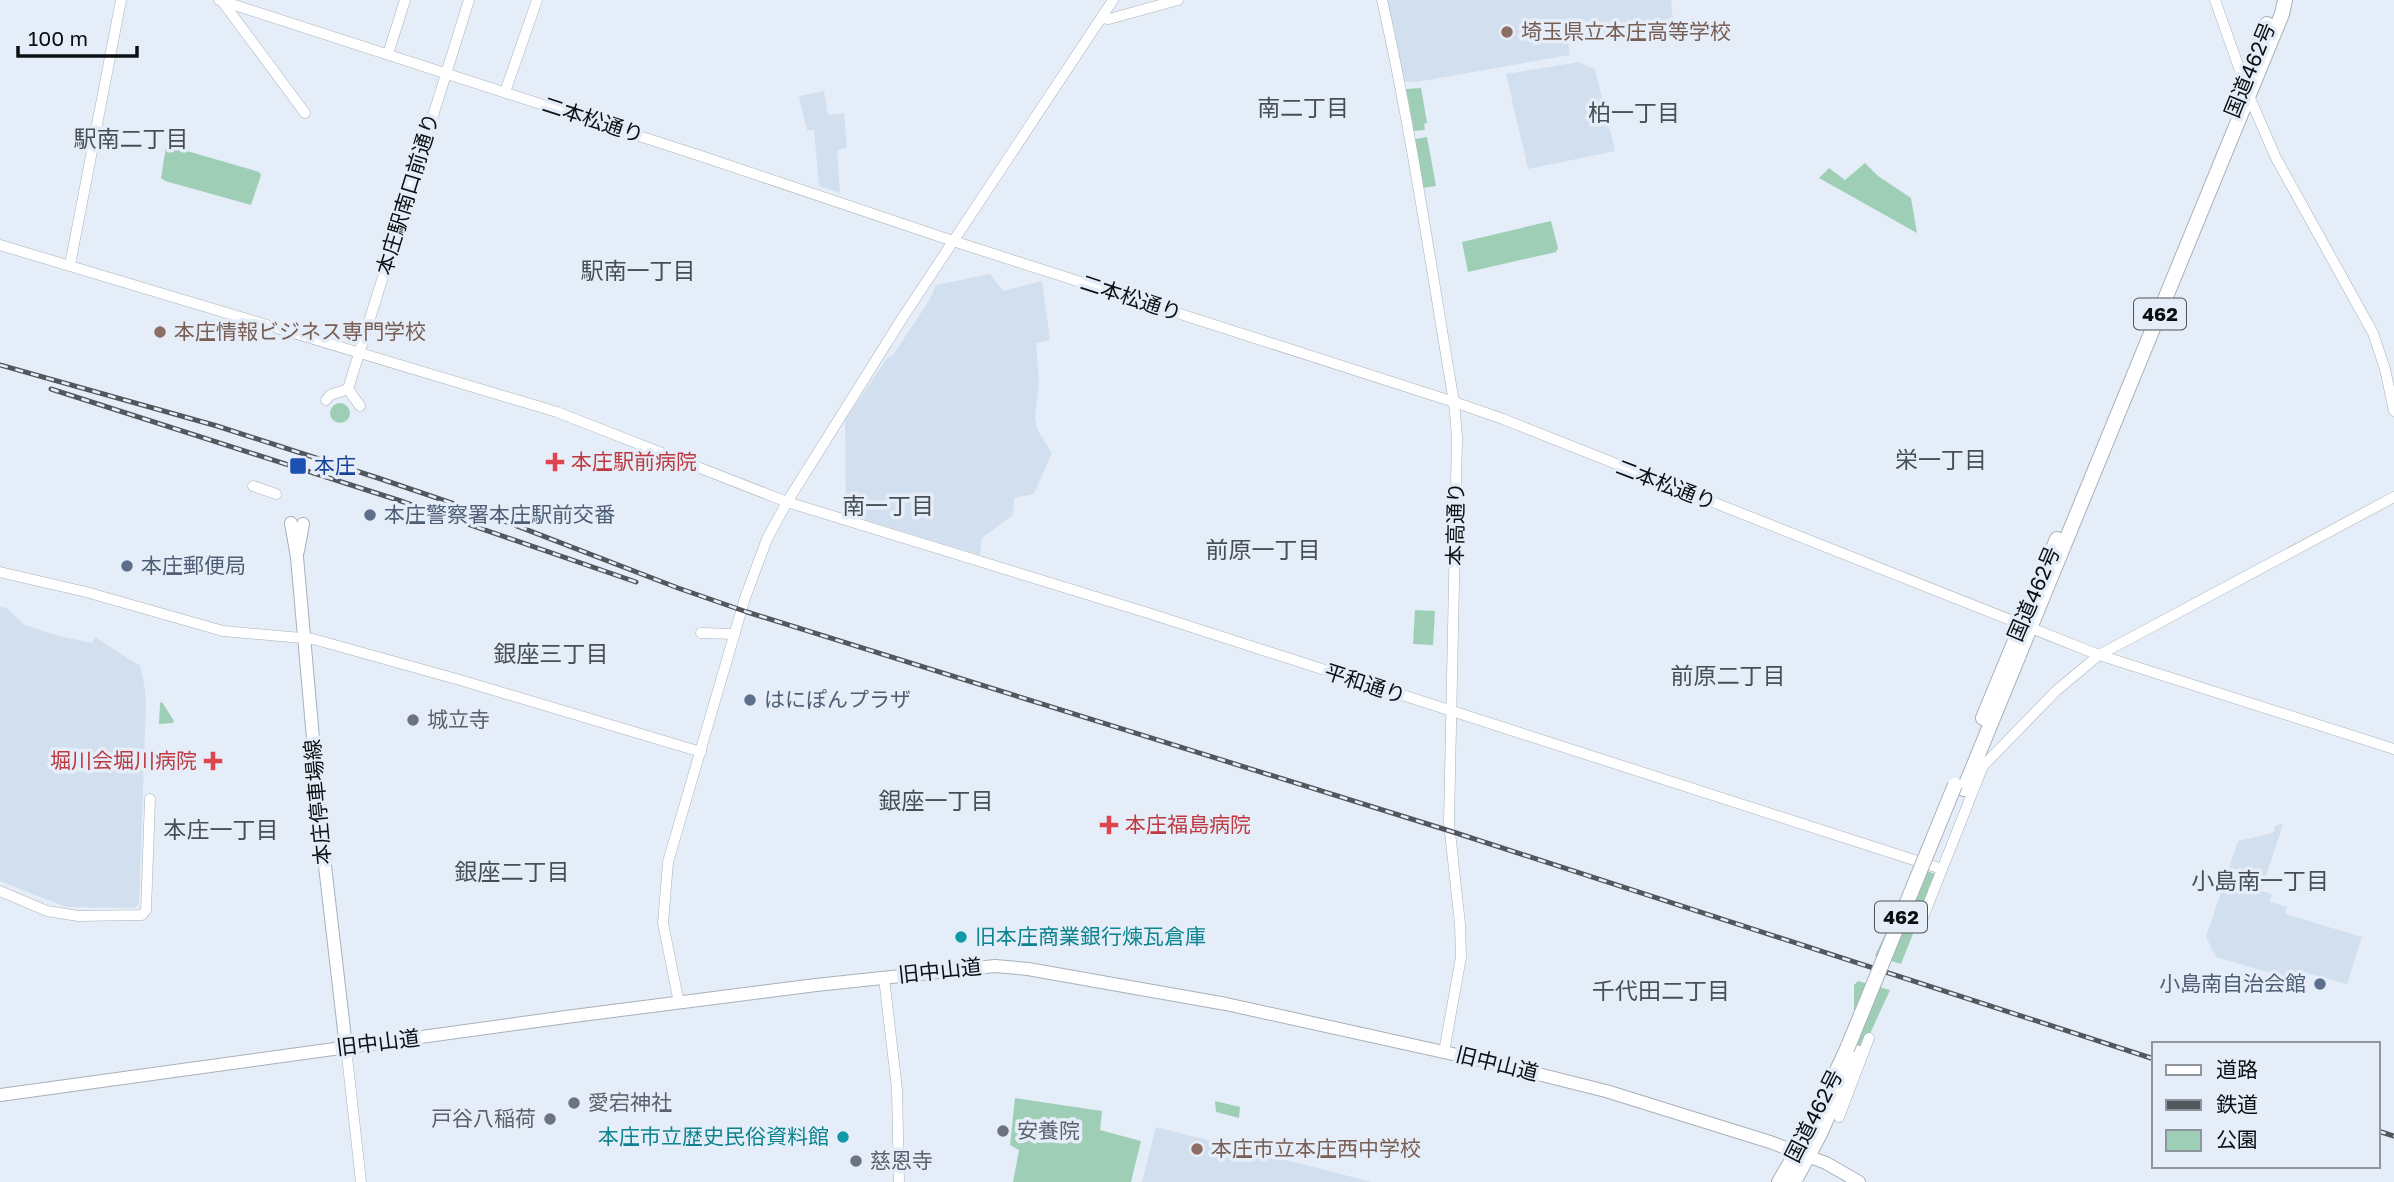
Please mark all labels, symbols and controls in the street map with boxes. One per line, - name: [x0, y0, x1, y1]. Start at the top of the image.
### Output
- scale bar: [18, 14, 136, 58]
- place label: 埼玉県立本庄高等学校: [1521, 18, 1731, 44]
- street label: 国道462号: [2218, 18, 2280, 121]
- marker: 埼玉県立本庄高等学校: [1499, 24, 1515, 40]
- text: 100 m: [28, 25, 88, 51]
- street label: 二本松通り: [539, 90, 647, 148]
- district label: 南二丁目: [1257, 93, 1349, 121]
- district label: 柏一丁目: [1588, 98, 1680, 126]
- street label: 本庄駅南口前通り: [370, 110, 444, 278]
- district label: 駅南二丁目: [74, 124, 189, 152]
- district label: 駅南一丁目: [581, 256, 696, 284]
- street label: 二本松通り: [1077, 268, 1185, 326]
- road number: 462: [2134, 298, 2186, 330]
- place label: 本庄情報ビジネス専門学校: [174, 318, 426, 344]
- marker: 本庄情報ビジネス専門学校: [152, 324, 168, 340]
- district label: 栄一丁目: [1895, 445, 1987, 473]
- place label: 本庄駅前病院: [571, 448, 697, 474]
- place label: 本庄: [314, 452, 356, 478]
- marker: 本庄駅前病院: [545, 452, 565, 472]
- street label: 二本松通り: [1613, 453, 1720, 515]
- marker: 本庄: [288, 456, 308, 476]
- street label: 本高通り: [1441, 482, 1469, 566]
- district label: 南一丁目: [842, 491, 934, 519]
- place label: 本庄警察署本庄駅前交番: [384, 501, 615, 527]
- marker: 本庄警察署本庄駅前交番: [362, 507, 378, 523]
- district label: 前原一丁目: [1206, 535, 1321, 563]
- street label: 国道462号: [2001, 542, 2065, 645]
- place label: 本庄郵便局: [141, 552, 246, 578]
- marker: 本庄郵便局: [119, 558, 135, 574]
- district label: 銀座三丁目: [494, 639, 609, 667]
- street label: 平和通り: [1321, 658, 1409, 708]
- district label: 前原二丁目: [1671, 661, 1786, 689]
- place label: はにぽんプラザ: [764, 686, 911, 712]
- marker: はにぽんプラザ: [742, 692, 758, 708]
- place label: 城立寺: [427, 706, 490, 732]
- marker: 城立寺: [405, 712, 421, 728]
- street label: 本庄停車場線: [299, 738, 335, 866]
- place label: 堀川会堀川病院: [50, 747, 197, 773]
- marker: 堀川会堀川病院: [203, 751, 223, 771]
- district label: 銀座一丁目: [879, 786, 994, 814]
- place label: 本庄福島病院: [1125, 811, 1251, 837]
- district label: 本庄一丁目: [164, 815, 279, 843]
- marker: 本庄福島病院: [1099, 815, 1119, 835]
- district label: 銀座二丁目: [455, 857, 570, 885]
- district label: 小島南一丁目: [2191, 866, 2329, 894]
- road number: 462: [1875, 902, 1927, 932]
- place label: 旧本庄商業銀行煉瓦倉庫: [975, 923, 1206, 949]
- marker: 旧本庄商業銀行煉瓦倉庫: [953, 929, 969, 945]
- street label: 旧中山道: [897, 953, 983, 987]
- place label: 小島南自治会館: [2159, 970, 2306, 996]
- district label: 千代田二丁目: [1592, 976, 1730, 1004]
- marker: 小島南自治会館: [2312, 976, 2328, 992]
- street label: 旧中山道: [335, 1024, 421, 1060]
- street label: 旧中山道: [1453, 1040, 1541, 1086]
- legend: [2152, 1042, 2380, 1168]
- text: 道路: [2216, 1056, 2258, 1082]
- street label: 国道462号: [1779, 1065, 1848, 1166]
- place label: 愛宕神社: [588, 1089, 672, 1115]
- text: 鉄道: [2216, 1091, 2258, 1117]
- marker: 愛宕神社: [566, 1095, 582, 1111]
- place label: 戸谷八稲荷: [431, 1105, 536, 1131]
- marker: 戸谷八稲荷: [542, 1111, 558, 1127]
- place label: 安養院: [1017, 1117, 1080, 1143]
- place label: 本庄市立歴史民俗資料館: [598, 1123, 829, 1149]
- marker: 安養院: [995, 1123, 1011, 1139]
- text: 公園: [2216, 1126, 2258, 1152]
- marker: 本庄市立歴史民俗資料館: [835, 1129, 851, 1145]
- place label: 本庄市立本庄西中学校: [1211, 1135, 1421, 1161]
- marker: 本庄市立本庄西中学校: [1189, 1141, 1205, 1157]
- place label: 慈恩寺: [870, 1147, 933, 1173]
- marker: 慈恩寺: [848, 1153, 864, 1169]

